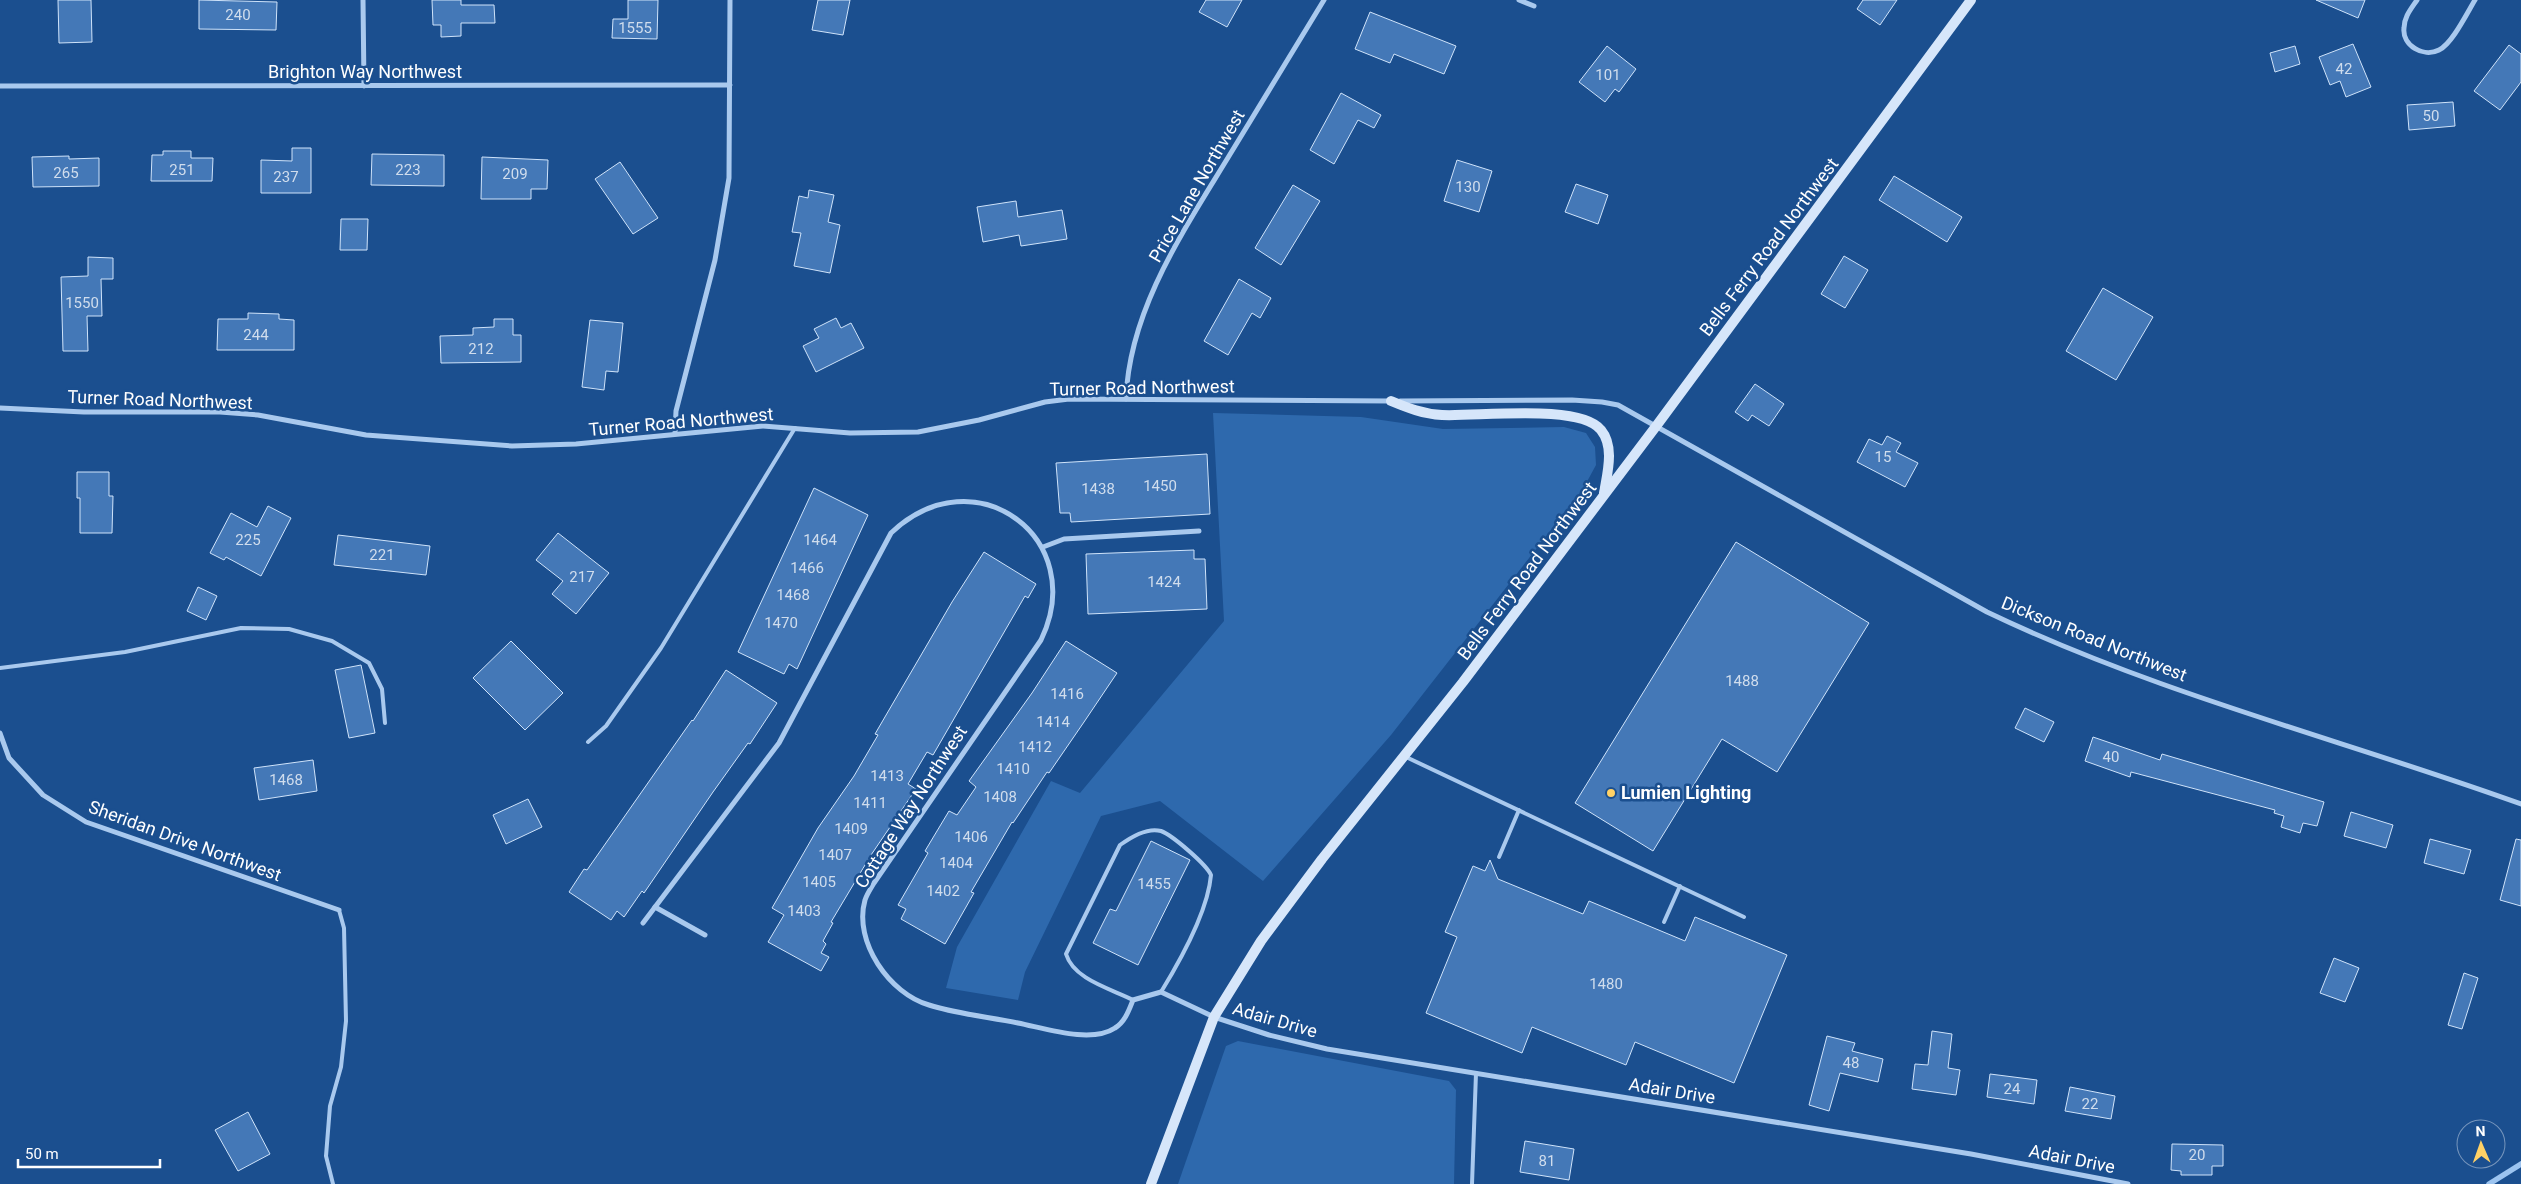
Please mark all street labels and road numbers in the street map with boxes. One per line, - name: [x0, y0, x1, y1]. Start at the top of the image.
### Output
- street label: Brighton Way Northwest: [268, 61, 462, 82]
- street label: Price Lane Northwest: [1144, 106, 1249, 266]
- street label: Bells Ferry Road Northwest: [1695, 153, 1842, 340]
- street label: Turner Road Northwest: [1049, 375, 1235, 400]
- street label: Turner Road Northwest: [67, 386, 253, 413]
- street label: Turner Road Northwest: [588, 403, 774, 440]
- street label: Bells Ferry Road Northwest: [1453, 477, 1600, 664]
- street label: Dickson Road Northwest: [1998, 592, 2190, 685]
- street label: Cottage Way Northwest: [850, 721, 971, 892]
- street label: Sheridan Drive Northwest: [86, 796, 285, 885]
- street label: Adair Drive: [1230, 997, 1320, 1042]
- street label: Adair Drive: [1627, 1073, 1717, 1108]
- street label: Adair Drive: [2027, 1140, 2117, 1177]

